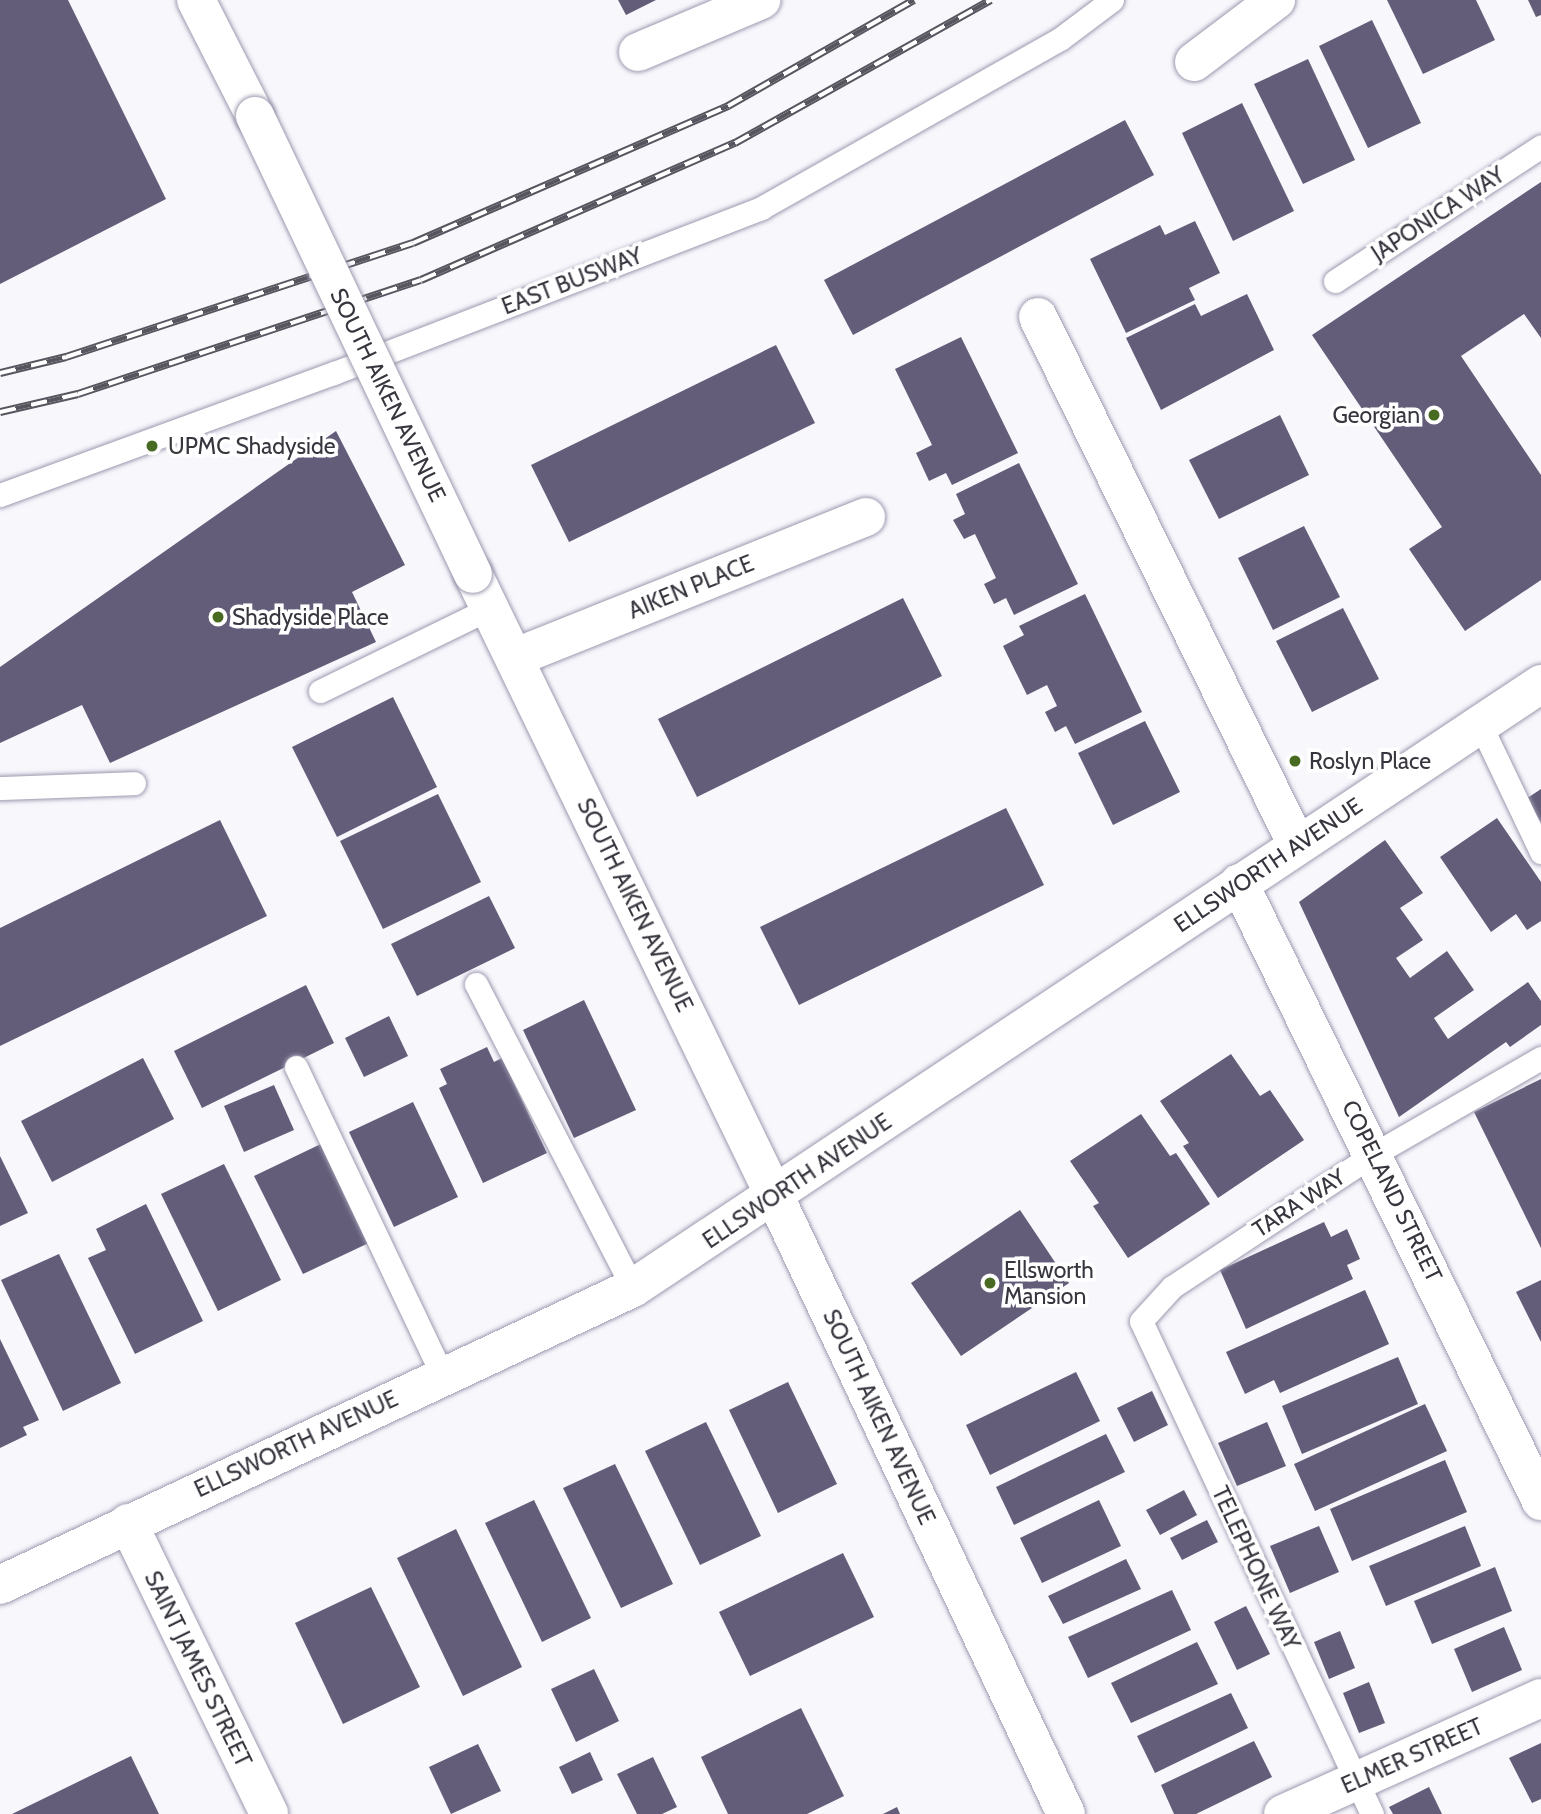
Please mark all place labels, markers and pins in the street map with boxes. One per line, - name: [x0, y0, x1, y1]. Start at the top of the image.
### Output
- place label: Georgian: [1332, 401, 1420, 429]
- marker: Georgian: [1426, 407, 1442, 423]
- place label: UPMC Shadyside: [168, 432, 336, 460]
- marker: UPMC Shadyside: [142, 436, 162, 456]
- place label: Shadyside Place: [232, 603, 389, 631]
- marker: Shadyside Place: [210, 609, 226, 625]
- place label: Roslyn Place: [1309, 747, 1431, 775]
- marker: Roslyn Place: [1287, 753, 1303, 769]
- place label: Ellsworth Mansion: [1004, 1256, 1094, 1310]
- marker: Ellsworth Mansion: [982, 1275, 998, 1291]

